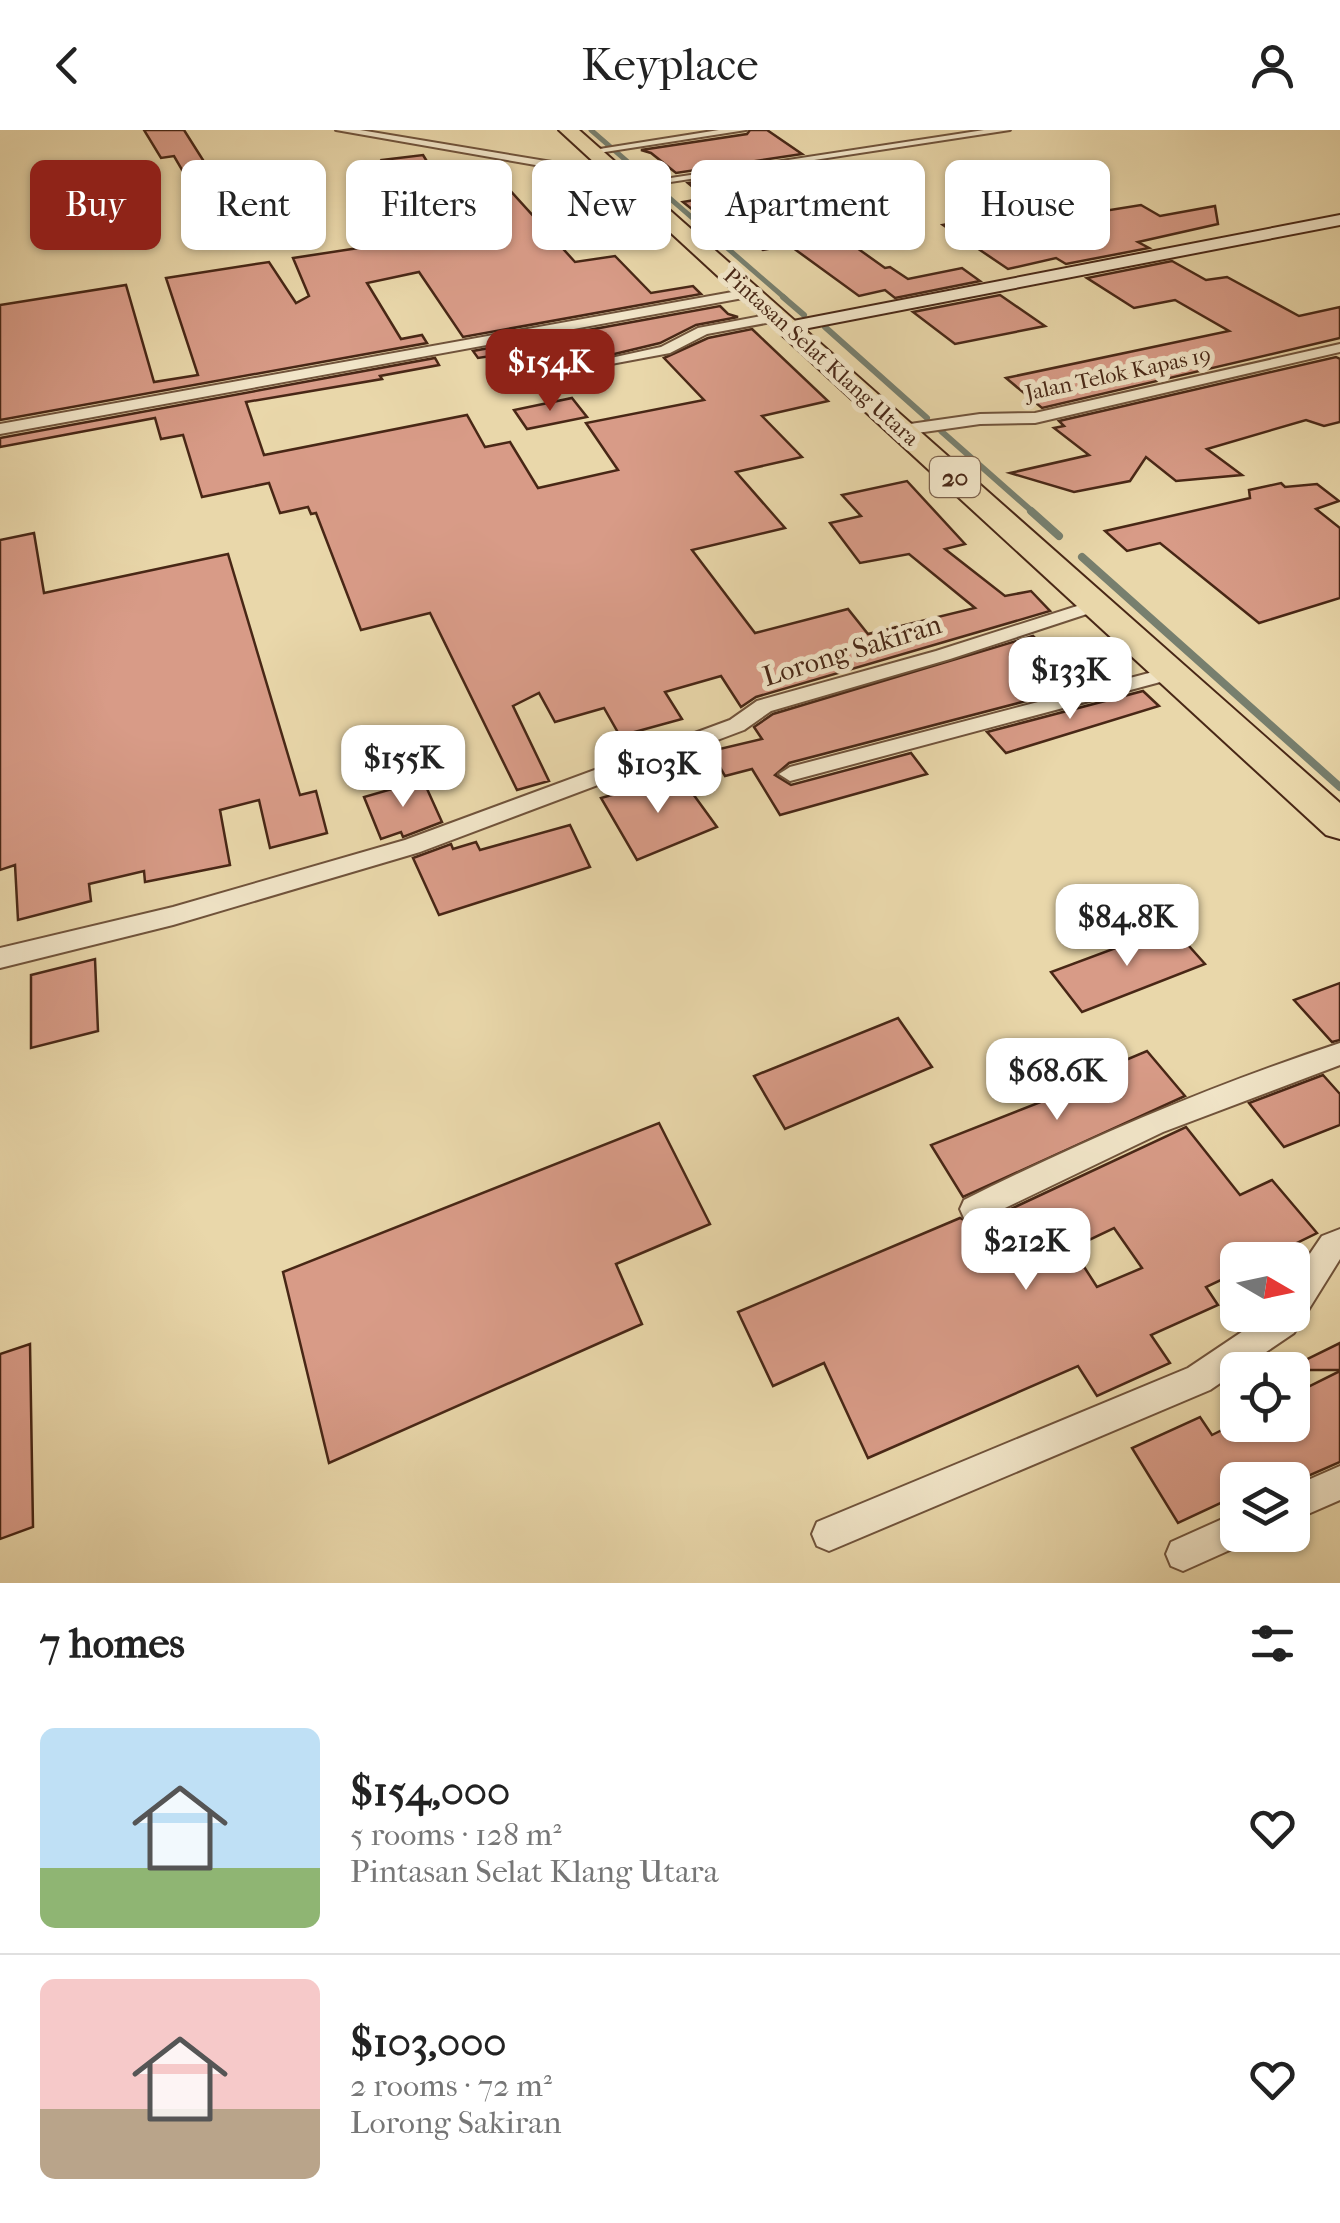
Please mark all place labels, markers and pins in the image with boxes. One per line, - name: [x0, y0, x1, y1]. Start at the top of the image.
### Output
- pin: $154K: [480, 329, 620, 414]
- pin: $133K: [1000, 637, 1140, 722]
- pin: $155K: [333, 725, 473, 810]
- pin: $103K: [588, 731, 728, 816]
- pin: $84.8K: [1046, 884, 1208, 969]
- pin: $68.6K: [976, 1038, 1138, 1123]
- pin: $212K: [956, 1208, 1096, 1293]

